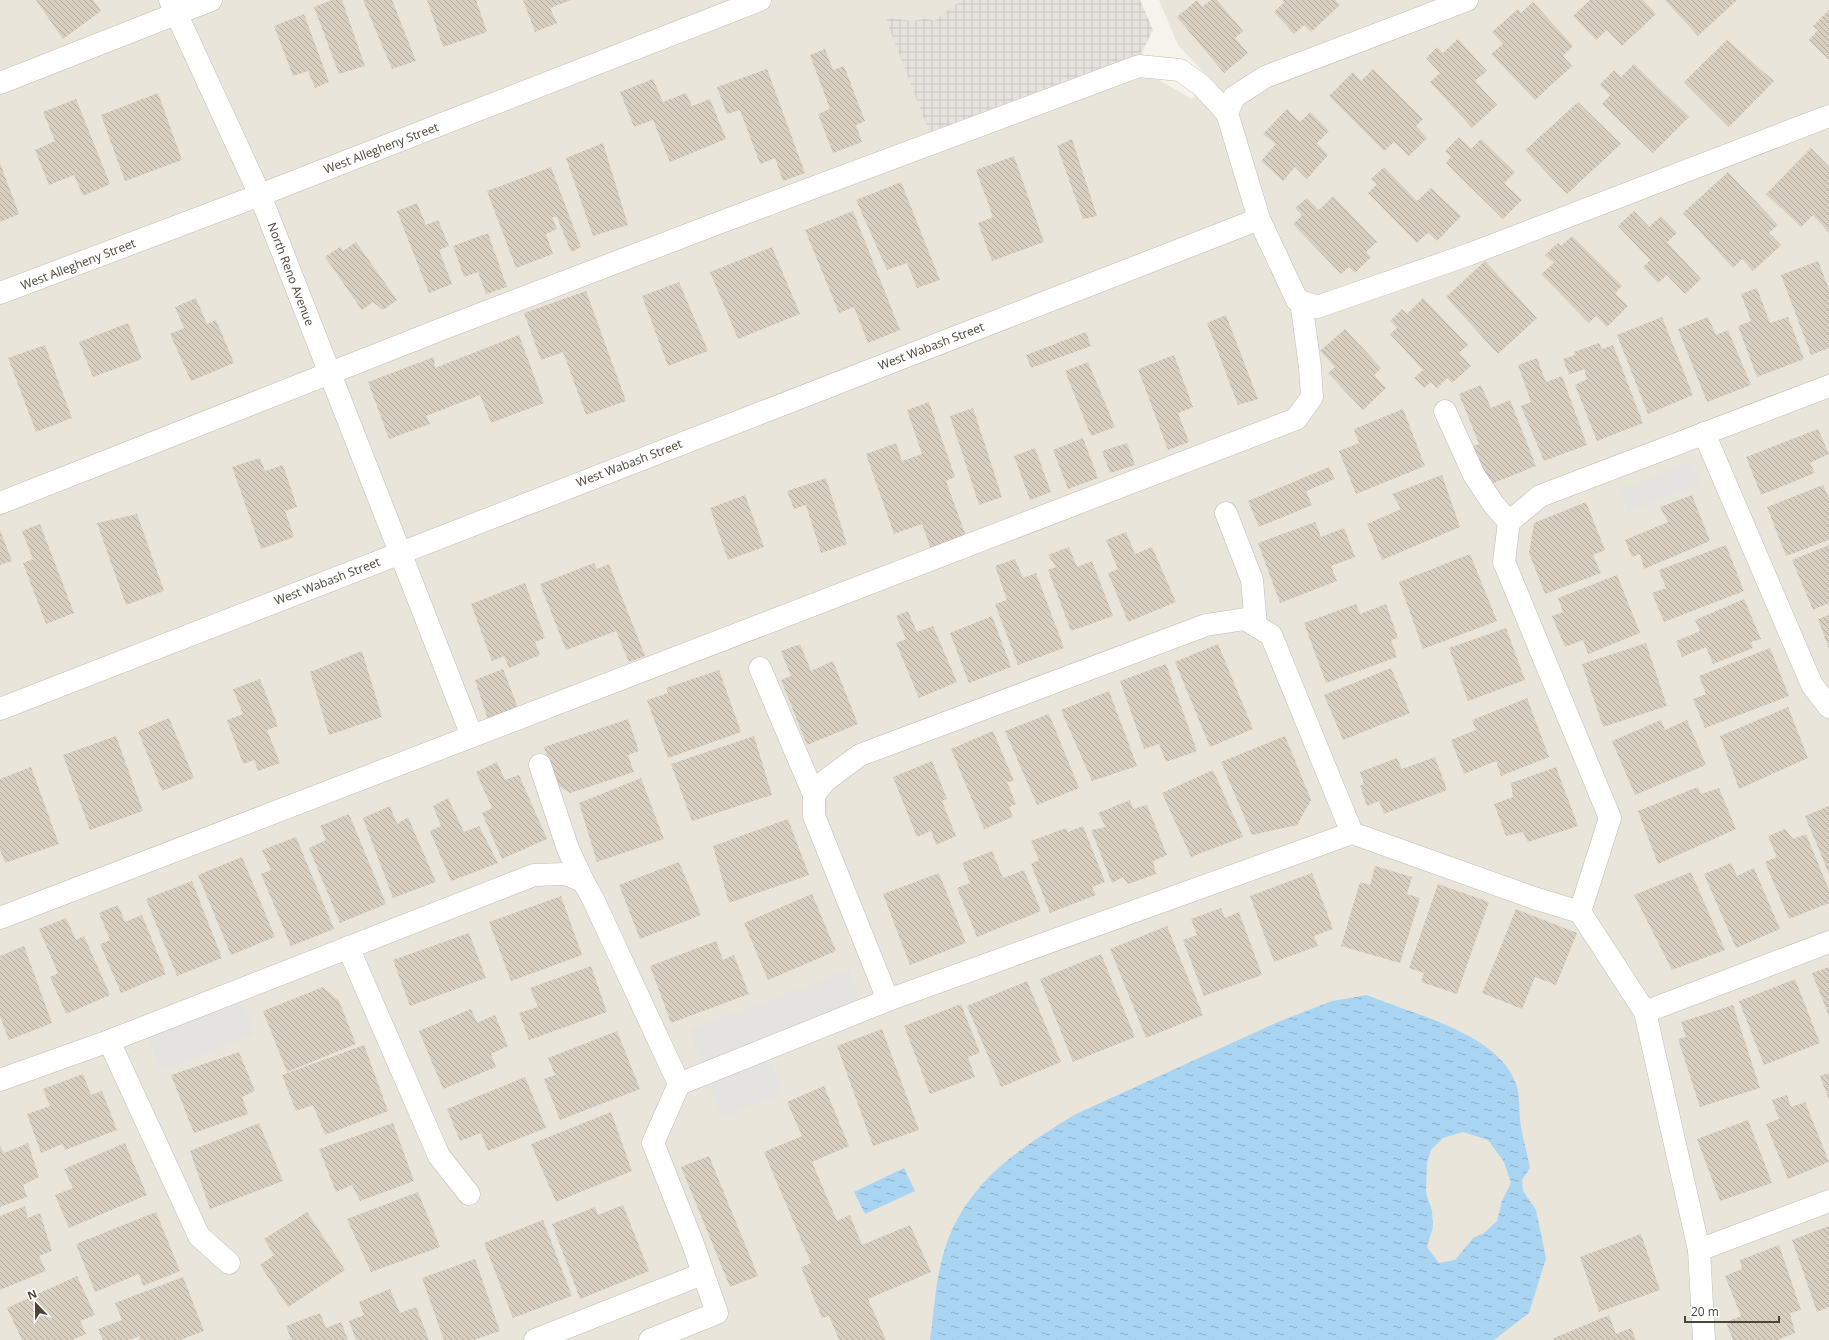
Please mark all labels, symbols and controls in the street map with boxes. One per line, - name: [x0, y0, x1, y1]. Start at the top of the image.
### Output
- street label: West Allegheny Street: [321, 118, 441, 178]
- street label: North Reno Avenue: [263, 220, 319, 328]
- street label: West Allegheny Street: [18, 234, 138, 294]
- street label: West Wabash Street: [875, 318, 987, 374]
- street label: West Wabash Street: [573, 435, 685, 491]
- street label: West Wabash Street: [271, 553, 383, 609]
- north arrow: [16, 1284, 56, 1324]
- text: N: [25, 1286, 39, 1303]
- scale bar: [1685, 1298, 1779, 1324]
- text: 20 m: [1691, 1303, 1719, 1320]

